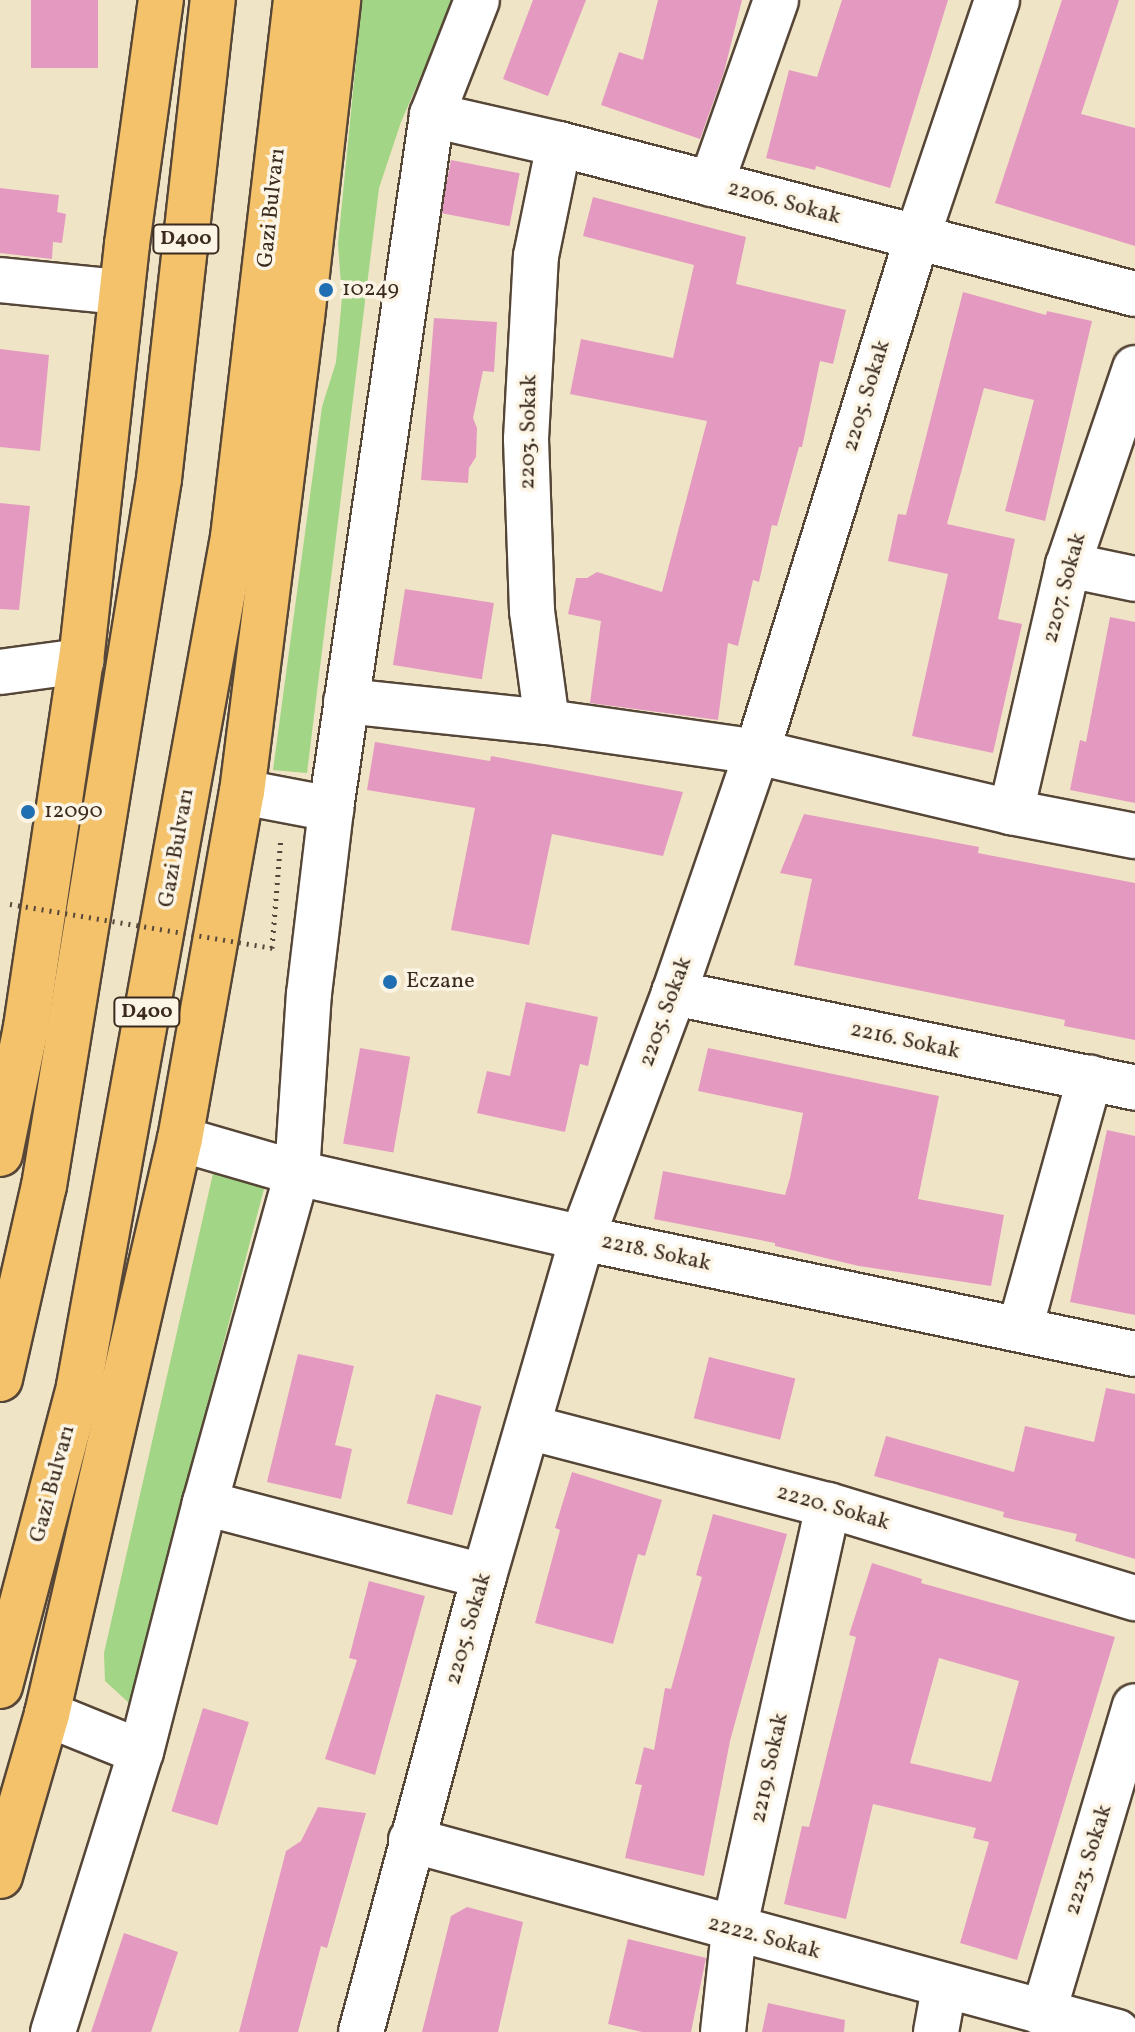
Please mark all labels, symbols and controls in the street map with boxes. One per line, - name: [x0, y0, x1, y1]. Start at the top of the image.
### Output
- street label: Gazi Bulvarı: [253, 147, 291, 269]
- street label: 2206. Sokak: [724, 175, 844, 231]
- road number: D400: [152, 223, 220, 255]
- place label: 10249: [342, 277, 399, 303]
- marker: 10249: [317, 281, 335, 299]
- street label: 2205. Sokak: [838, 337, 896, 455]
- street label: 2203. Sokak: [515, 374, 543, 490]
- street label: 2207. Sokak: [1038, 530, 1092, 646]
- street label: Gazi Bulvarı: [154, 787, 200, 909]
- place label: 12090: [44, 799, 103, 825]
- marker: 12090: [19, 803, 37, 821]
- street label: 2205. Sokak: [634, 953, 698, 1071]
- place label: Eczane: [406, 969, 475, 995]
- marker: Eczane: [381, 973, 399, 991]
- road number: D400: [113, 996, 181, 1028]
- street label: 2216. Sokak: [848, 1017, 962, 1065]
- street label: 2218. Sokak: [599, 1228, 713, 1278]
- street label: Gazi Bulvarı: [25, 1423, 81, 1545]
- street label: 2220. Sokak: [773, 1479, 893, 1537]
- street label: 2205. Sokak: [440, 1570, 498, 1688]
- street label: 2219. Sokak: [745, 1711, 795, 1825]
- street label: 2223. Sokak: [1060, 1802, 1118, 1918]
- street label: 2222. Sokak: [705, 1910, 823, 1966]

